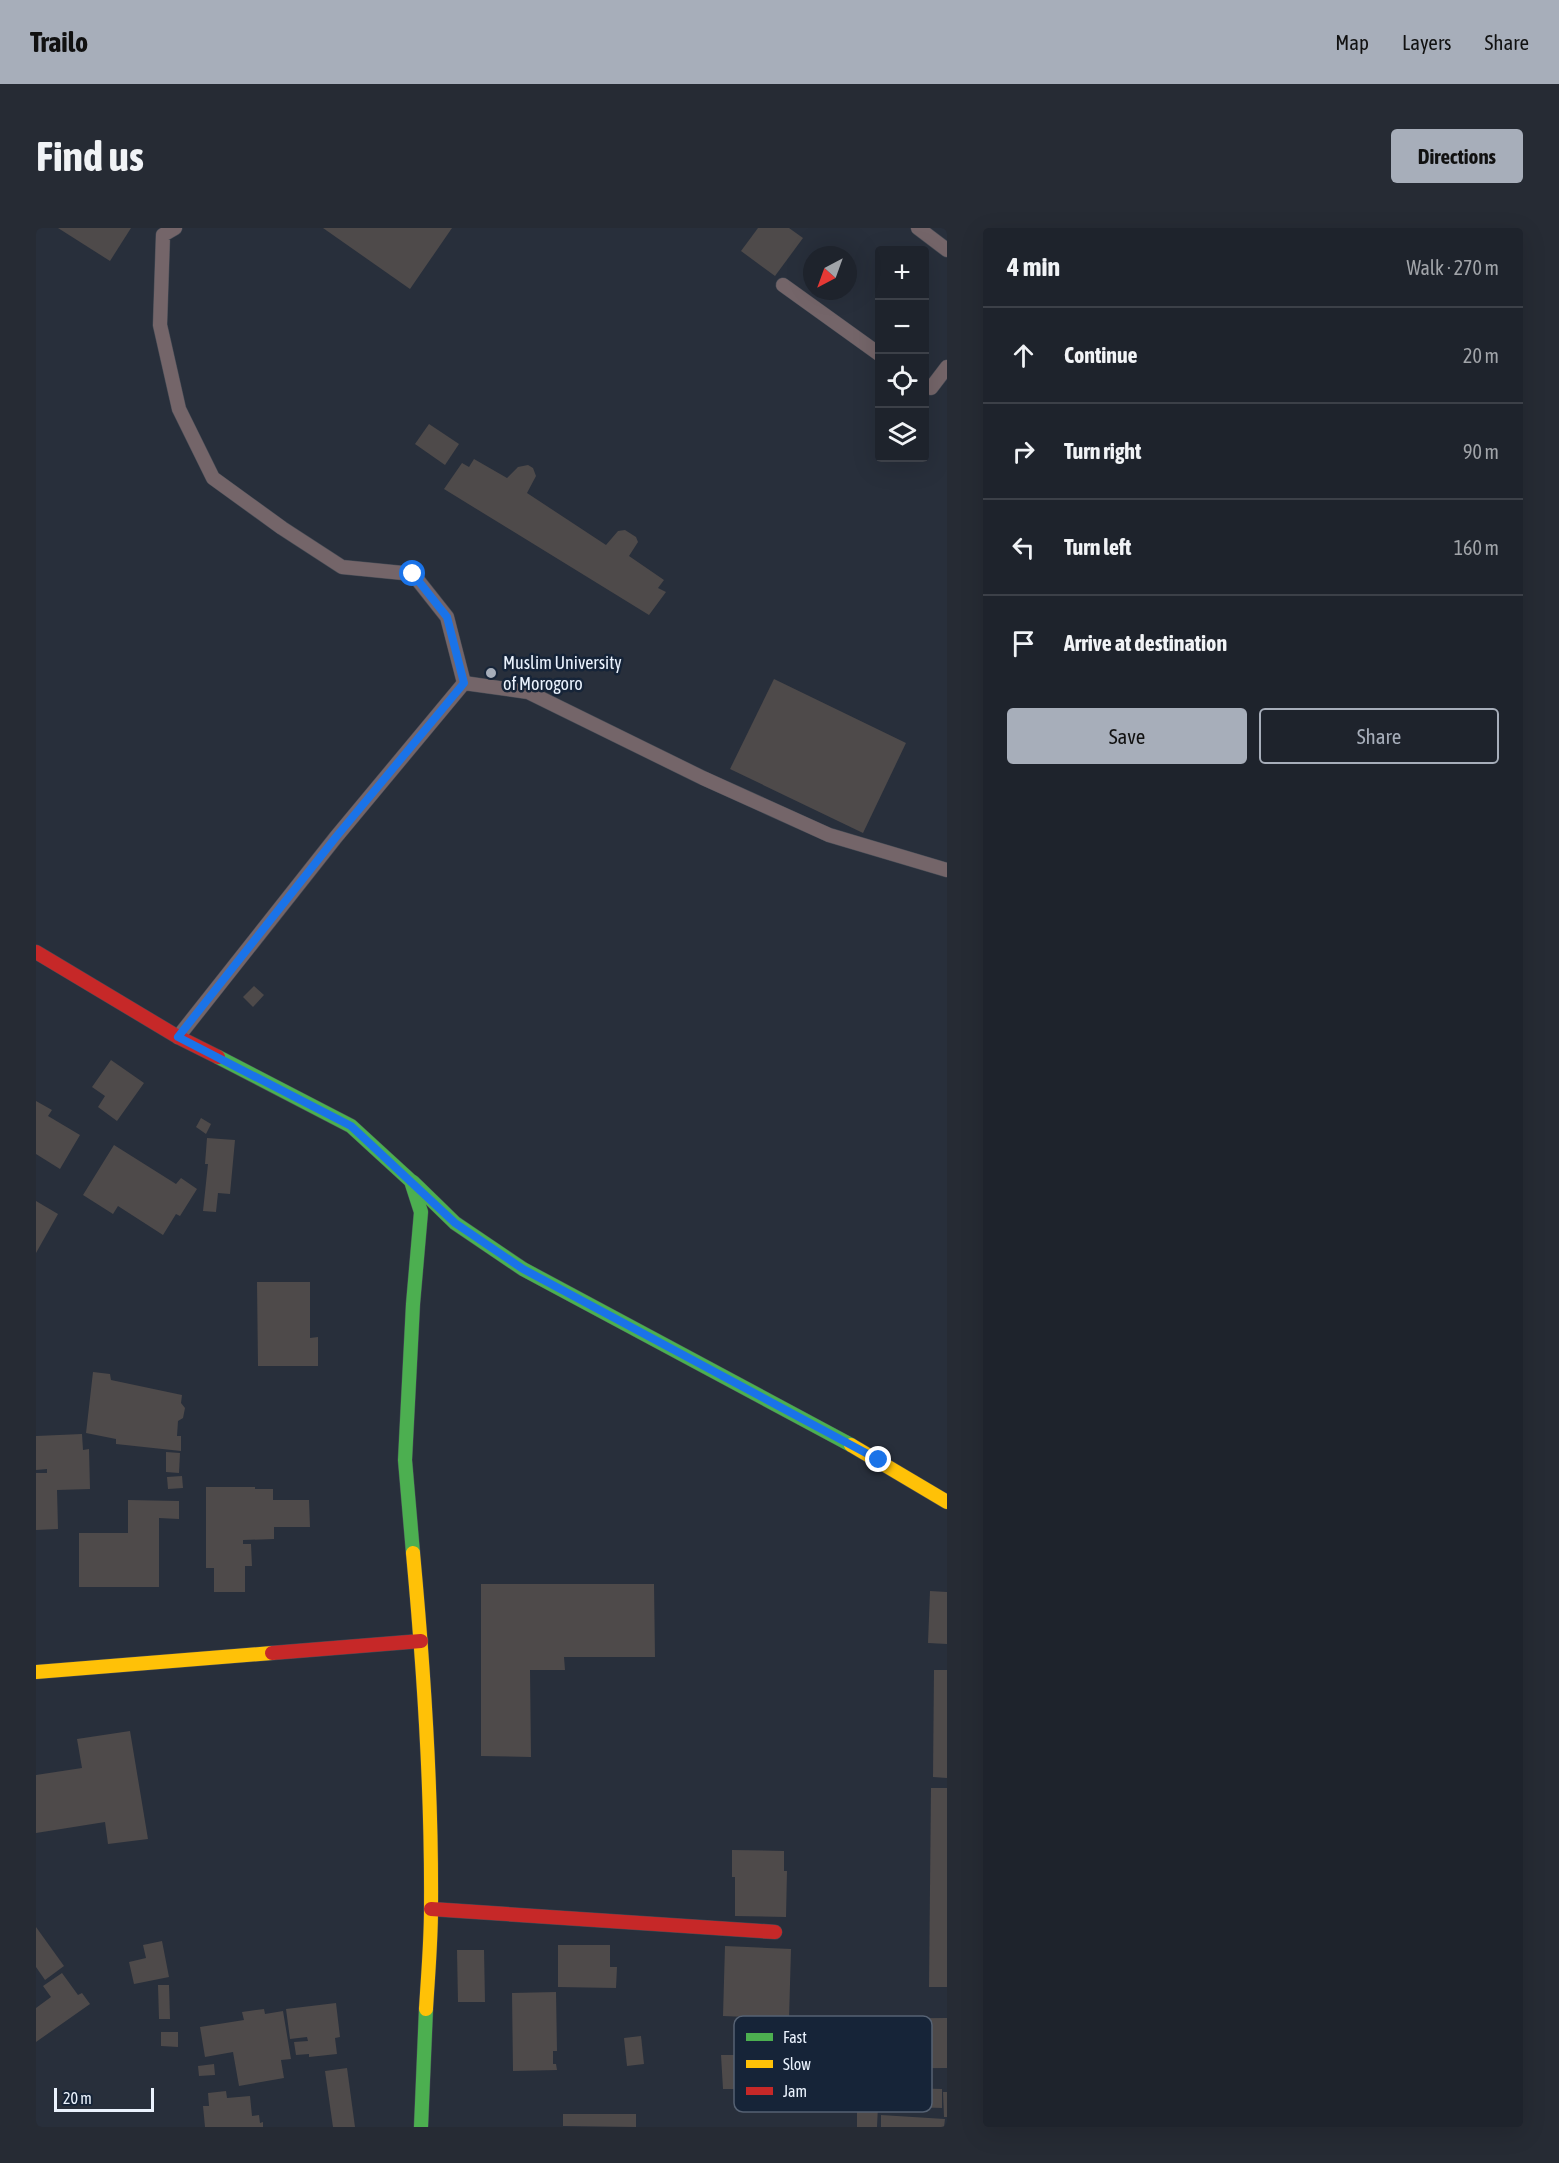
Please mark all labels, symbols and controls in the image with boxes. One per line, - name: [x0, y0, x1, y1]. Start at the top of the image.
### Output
- text: Trailo: [30, 26, 88, 58]
- text: Map: [1335, 30, 1369, 54]
- text: Layers: [1402, 30, 1452, 54]
- text: Share: [1485, 30, 1529, 54]
- button: Directions: [1391, 129, 1523, 183]
- text: Find us: [36, 132, 144, 180]
- north arrow: [803, 246, 857, 300]
- map controls: [875, 246, 929, 462]
- button: +: [875, 246, 929, 300]
- text: 4 min: [1007, 252, 1060, 282]
- text: Walk · 270 m: [1407, 256, 1499, 279]
- button: −: [875, 300, 929, 354]
- icon: ahead: [1007, 339, 1040, 372]
- text: Continue: [1064, 342, 1138, 368]
- text: 20 m: [1463, 344, 1499, 367]
- button: locate: [875, 354, 929, 408]
- button: layers: [875, 408, 929, 462]
- icon: right: [1007, 435, 1040, 468]
- text: Turn right: [1064, 438, 1141, 464]
- text: 90 m: [1463, 440, 1499, 463]
- icon: left: [1007, 531, 1040, 564]
- text: Turn left: [1064, 534, 1131, 560]
- text: 160 m: [1454, 536, 1499, 559]
- route start: [399, 560, 425, 586]
- icon: arrive: [1007, 627, 1040, 660]
- text: Arrive at destination: [1064, 630, 1227, 656]
- place label: Muslim University of Morogoro: [503, 652, 622, 694]
- marker: Muslim University of Morogoro: [484, 666, 498, 680]
- button: Save: [1007, 708, 1247, 764]
- button: Share: [1259, 708, 1499, 764]
- route end: [865, 1446, 891, 1472]
- legend: [734, 2016, 932, 2112]
- text: Fast: [783, 2028, 807, 2046]
- text: Slow: [783, 2055, 811, 2073]
- text: Jam: [783, 2082, 807, 2100]
- scale bar: [54, 2085, 154, 2112]
- text: 20 m: [63, 2089, 92, 2107]

